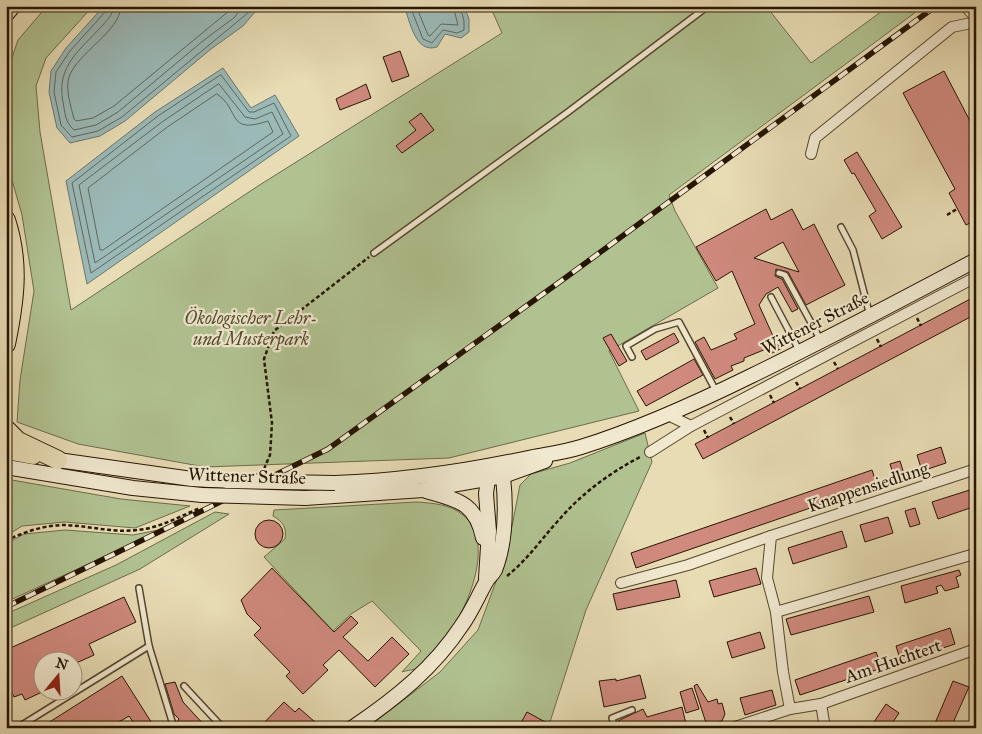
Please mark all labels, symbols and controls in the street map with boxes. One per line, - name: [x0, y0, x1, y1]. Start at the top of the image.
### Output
- street label: Wittener Straße: [757, 286, 873, 360]
- park label: Ökologischer Lehr- und Musterpark: [185, 306, 317, 351]
- street label: Knappensiedlung: [805, 457, 932, 518]
- street label: Wittener Straße: [188, 463, 306, 489]
- street label: Am Huchtert: [841, 634, 945, 688]
- north arrow: [32, 652, 82, 702]
- text: N: [54, 654, 70, 674]

